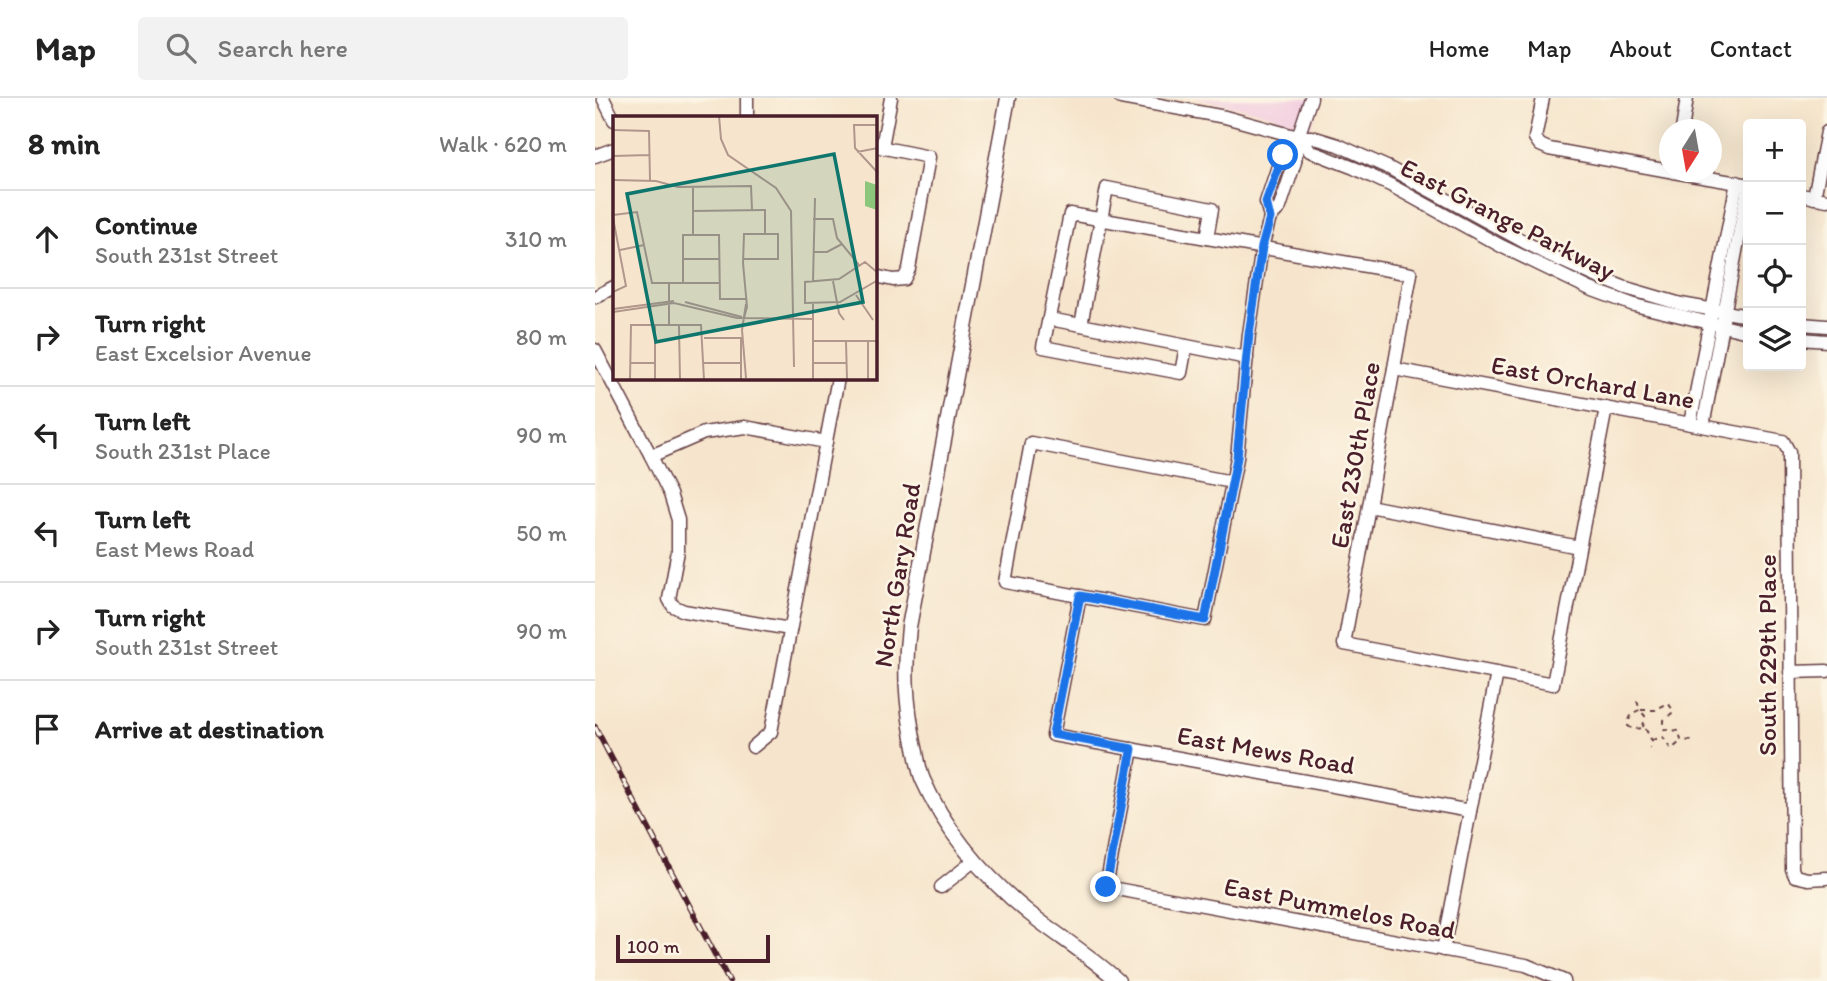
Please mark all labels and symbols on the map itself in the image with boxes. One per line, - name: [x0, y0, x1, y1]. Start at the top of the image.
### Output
- inset map: [613, 116, 877, 380]
- north arrow: [1659, 119, 1722, 182]
- route start: [1267, 139, 1298, 170]
- street label: East Grange Parkway: [1395, 151, 1621, 287]
- street label: East Orchard Lane: [1489, 348, 1697, 416]
- street label: East 230th Place: [1323, 359, 1387, 551]
- street label: North Gary Road: [867, 480, 927, 670]
- street label: South 229th Place: [1751, 554, 1783, 756]
- street label: East Mews Road: [1175, 719, 1357, 781]
- street label: East Pummelos Road: [1221, 870, 1459, 946]
- route end: [1090, 871, 1121, 902]
- scale bar: [616, 932, 770, 964]

